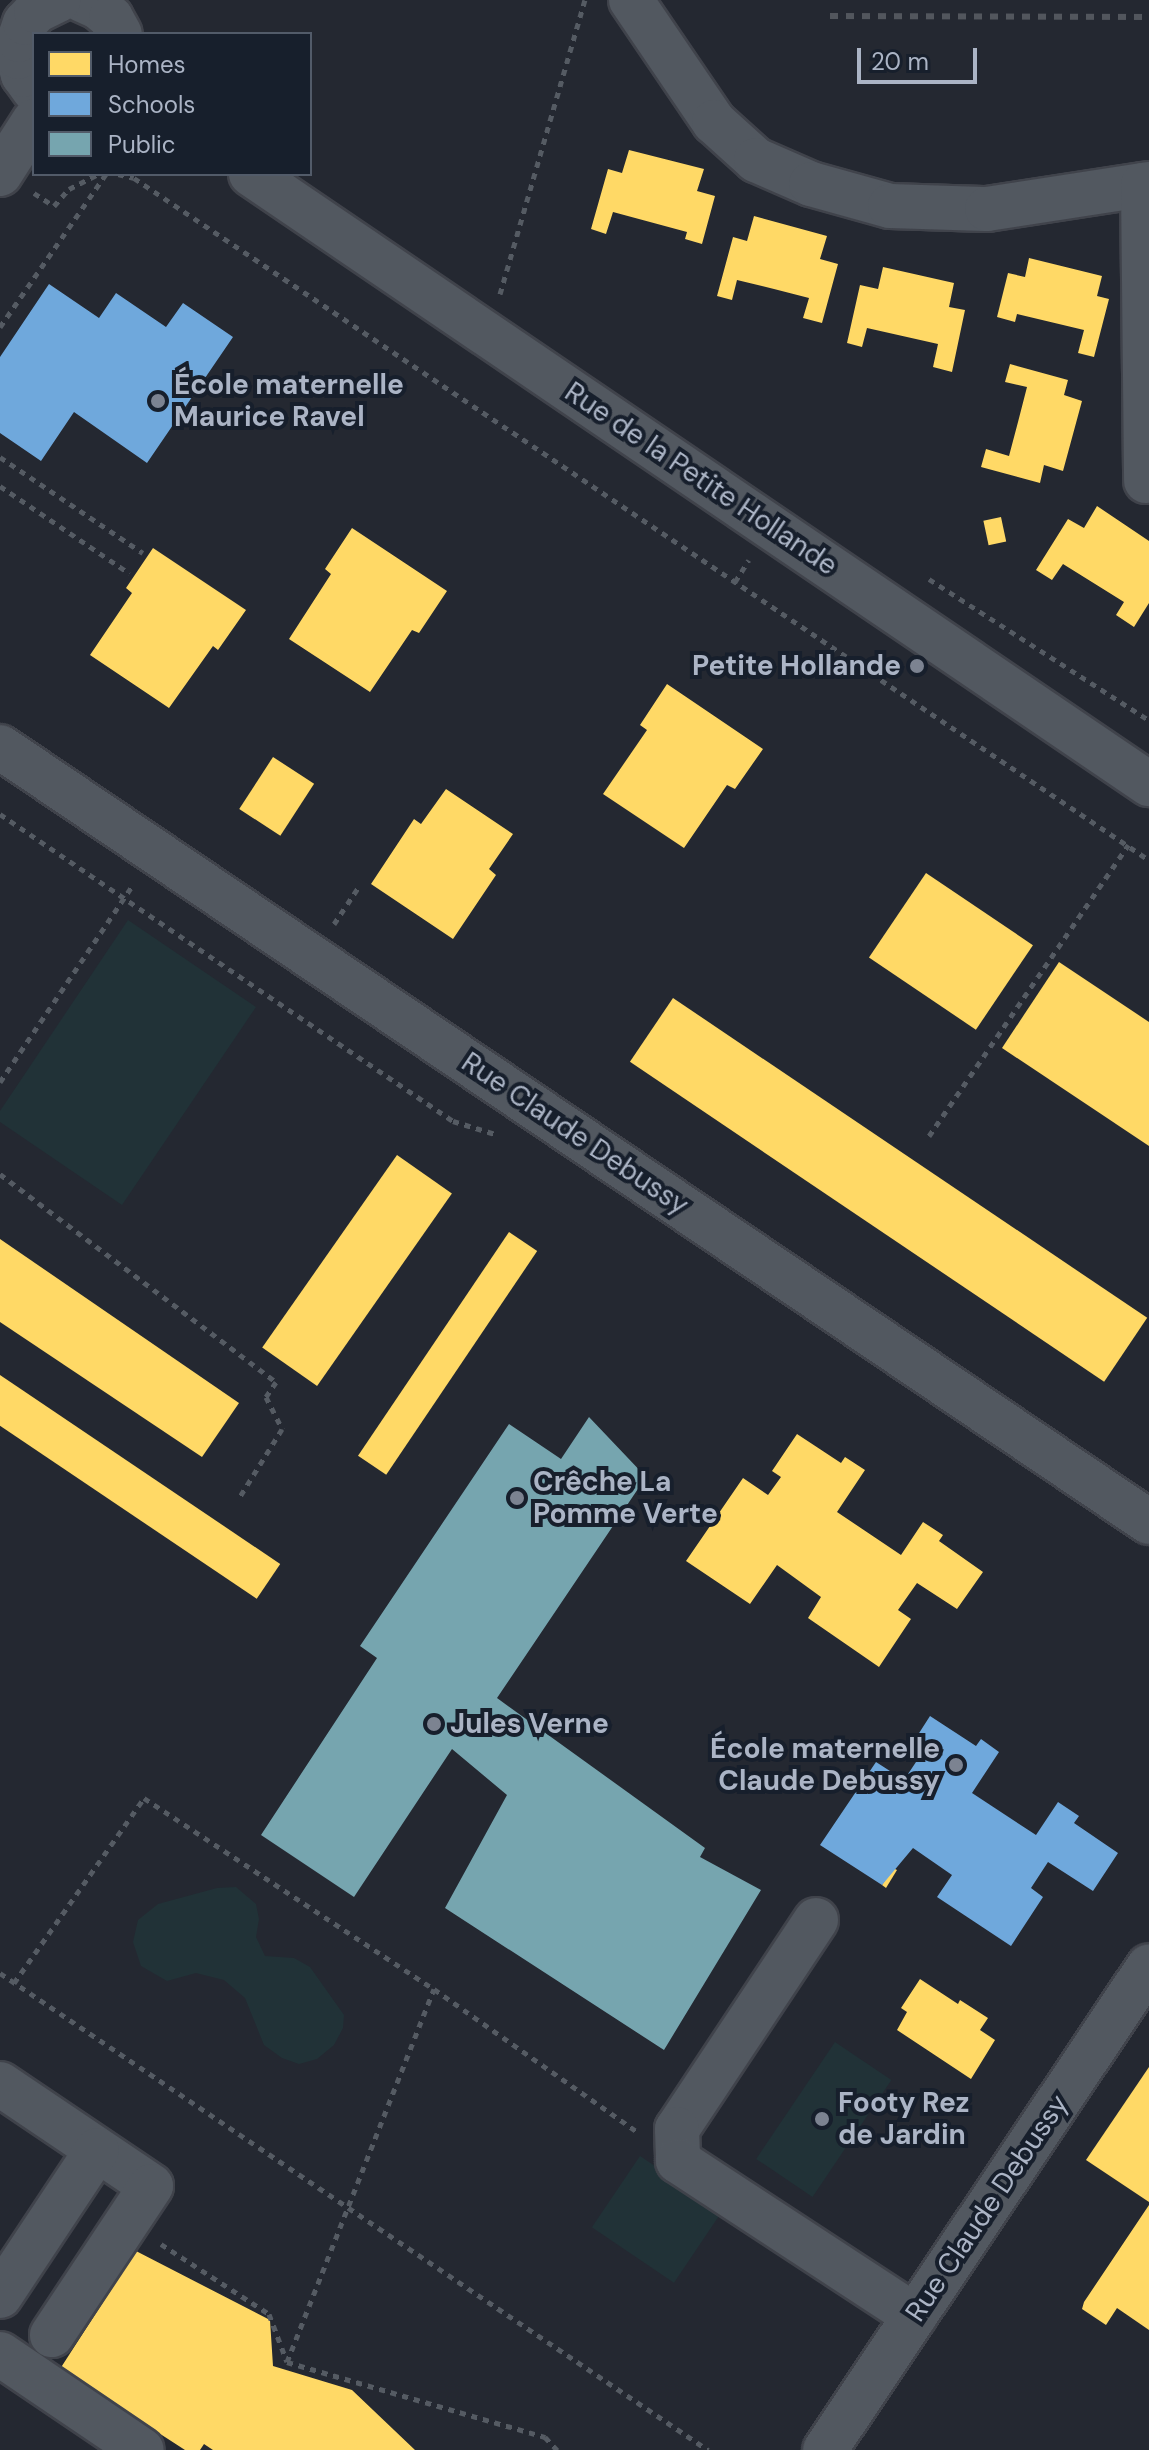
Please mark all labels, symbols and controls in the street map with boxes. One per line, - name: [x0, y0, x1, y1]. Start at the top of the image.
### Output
- legend: [32, 32, 312, 176]
- scale bar: [861, 32, 981, 82]
- text: 20 m: [871, 46, 929, 77]
- text: Homes: [108, 49, 186, 80]
- text: Schools: [108, 89, 195, 120]
- text: Public: [108, 129, 176, 160]
- place label: École maternelle Maurice Ravel: [174, 368, 404, 434]
- street label: Rue de la Petite Hollande: [558, 375, 844, 583]
- marker: École maternelle Maurice Ravel: [149, 392, 167, 410]
- place label: Petite Hollande: [692, 649, 901, 683]
- marker: Petite Hollande: [908, 657, 926, 675]
- street label: Rue Claude Debussy: [455, 1046, 695, 1222]
- place label: Crêche La Pomme Verte: [533, 1465, 718, 1531]
- marker: Crêche La Pomme Verte: [508, 1489, 526, 1507]
- place label: Jules Verne: [450, 1707, 609, 1741]
- marker: Jules Verne: [425, 1715, 443, 1733]
- place label: École maternelle Claude Debussy: [710, 1732, 940, 1798]
- marker: École maternelle Claude Debussy: [947, 1756, 965, 1774]
- place label: Footy Rez de Jardin: [838, 2086, 969, 2152]
- street label: Rue Claude Debussy: [899, 2088, 1075, 2328]
- marker: Footy Rez de Jardin: [813, 2110, 831, 2128]

